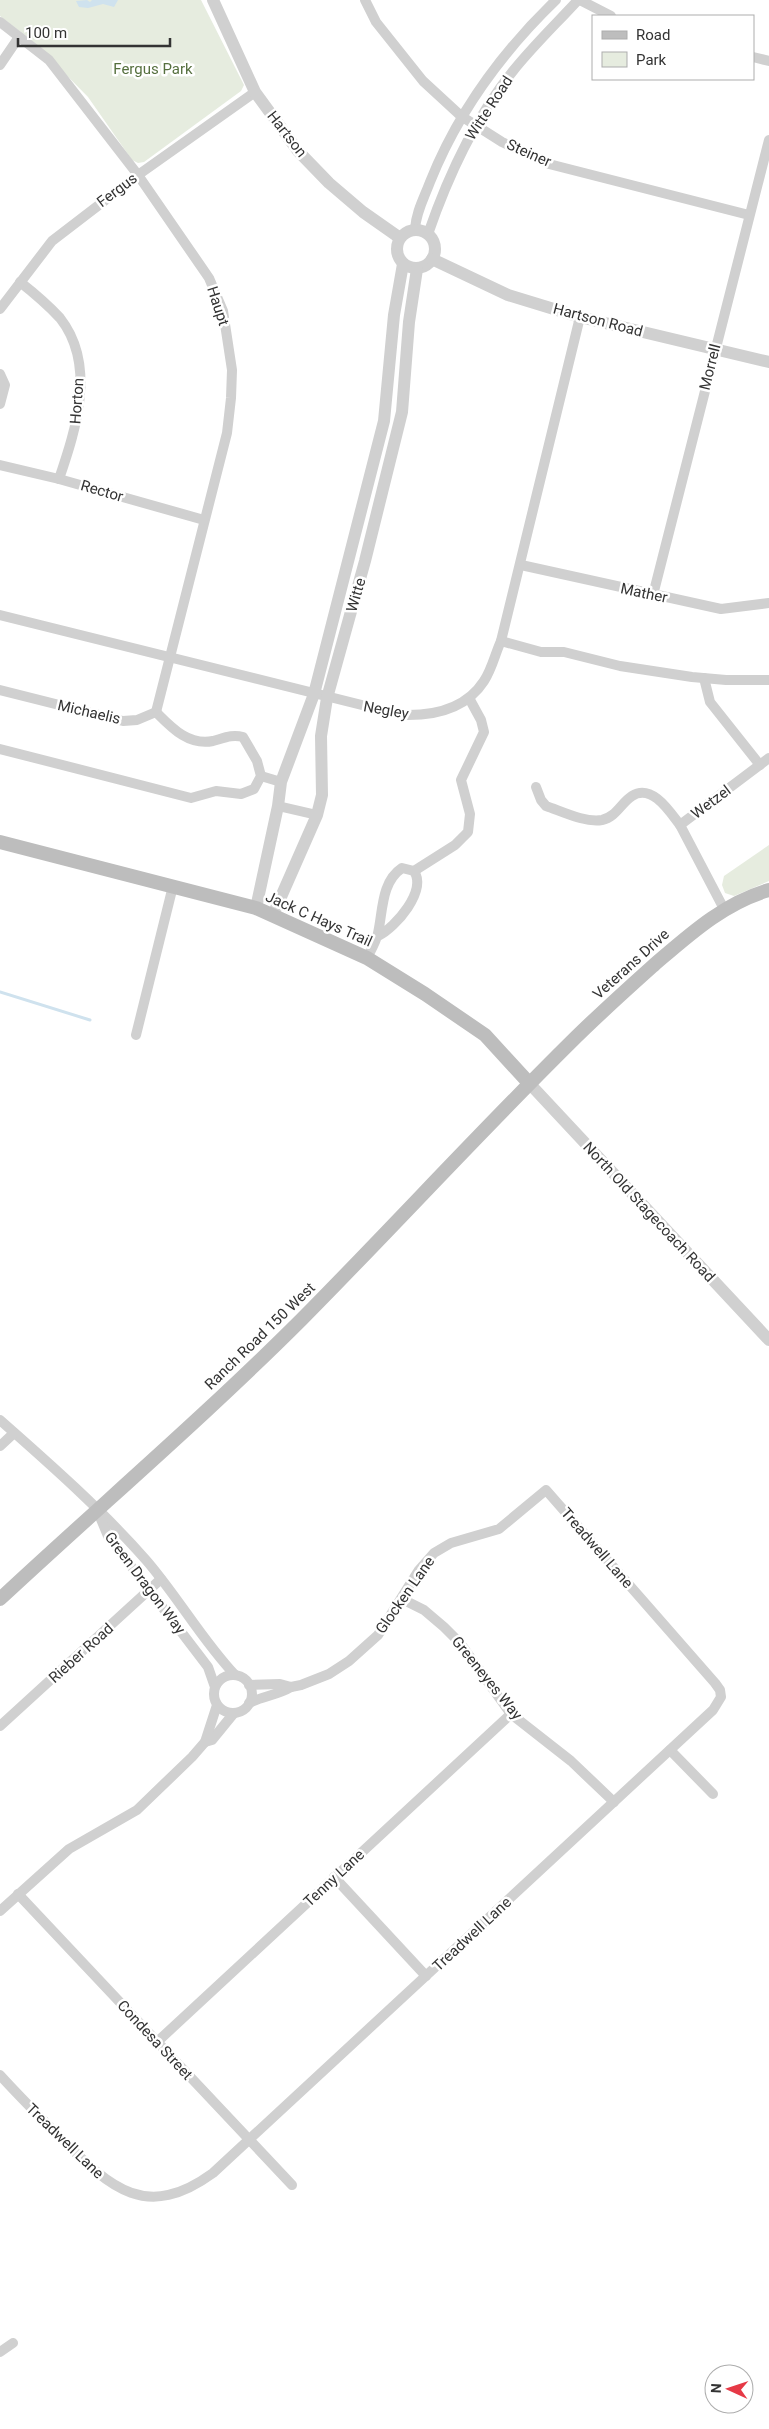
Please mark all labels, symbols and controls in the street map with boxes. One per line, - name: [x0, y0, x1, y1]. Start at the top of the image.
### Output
- scale bar: [18, 15, 170, 47]
- legend: [592, 15, 754, 80]
- text: 100 m: [25, 24, 67, 42]
- text: Road: [636, 26, 670, 44]
- text: Park: [636, 51, 667, 69]
- park label: Fergus Park: [113, 60, 193, 78]
- street label: Witte Road: [462, 73, 516, 143]
- street label: Hartson: [263, 107, 311, 161]
- street label: Steiner: [504, 135, 554, 171]
- street label: Fergus: [93, 169, 141, 211]
- street label: Haupt: [203, 284, 233, 328]
- street label: Hartson Road: [551, 299, 645, 341]
- street label: Morrell: [696, 342, 724, 392]
- street label: Horton: [66, 377, 88, 425]
- street label: Rector: [79, 476, 125, 506]
- street label: Witte: [343, 576, 369, 614]
- street label: Mather: [619, 579, 669, 607]
- street label: Michaelis: [56, 696, 122, 728]
- street label: Negley: [362, 697, 410, 723]
- street label: Wetzel: [688, 781, 734, 823]
- street label: Jack C Hays Trail: [263, 887, 375, 951]
- street label: Veterans Drive: [589, 925, 673, 1003]
- street label: North Old Stagecoach Road: [579, 1138, 719, 1286]
- street label: Ranch Road 150 West: [201, 1279, 319, 1393]
- street label: Treadwell Lane: [557, 1504, 637, 1592]
- street label: Green Dragon Way: [101, 1528, 189, 1638]
- street label: Glocken Lane: [372, 1553, 438, 1637]
- street label: Rieber Road: [45, 1619, 117, 1687]
- street label: Greeneyes Way: [448, 1633, 526, 1723]
- street label: Tenny Lane: [300, 1845, 368, 1911]
- street label: Treadwell Lane: [429, 1893, 515, 1975]
- street label: Condesa Street: [114, 1996, 196, 2084]
- street label: Treadwell Lane: [23, 2100, 107, 2182]
- north arrow: [704, 2364, 754, 2414]
- text: N: [708, 2383, 724, 2394]

